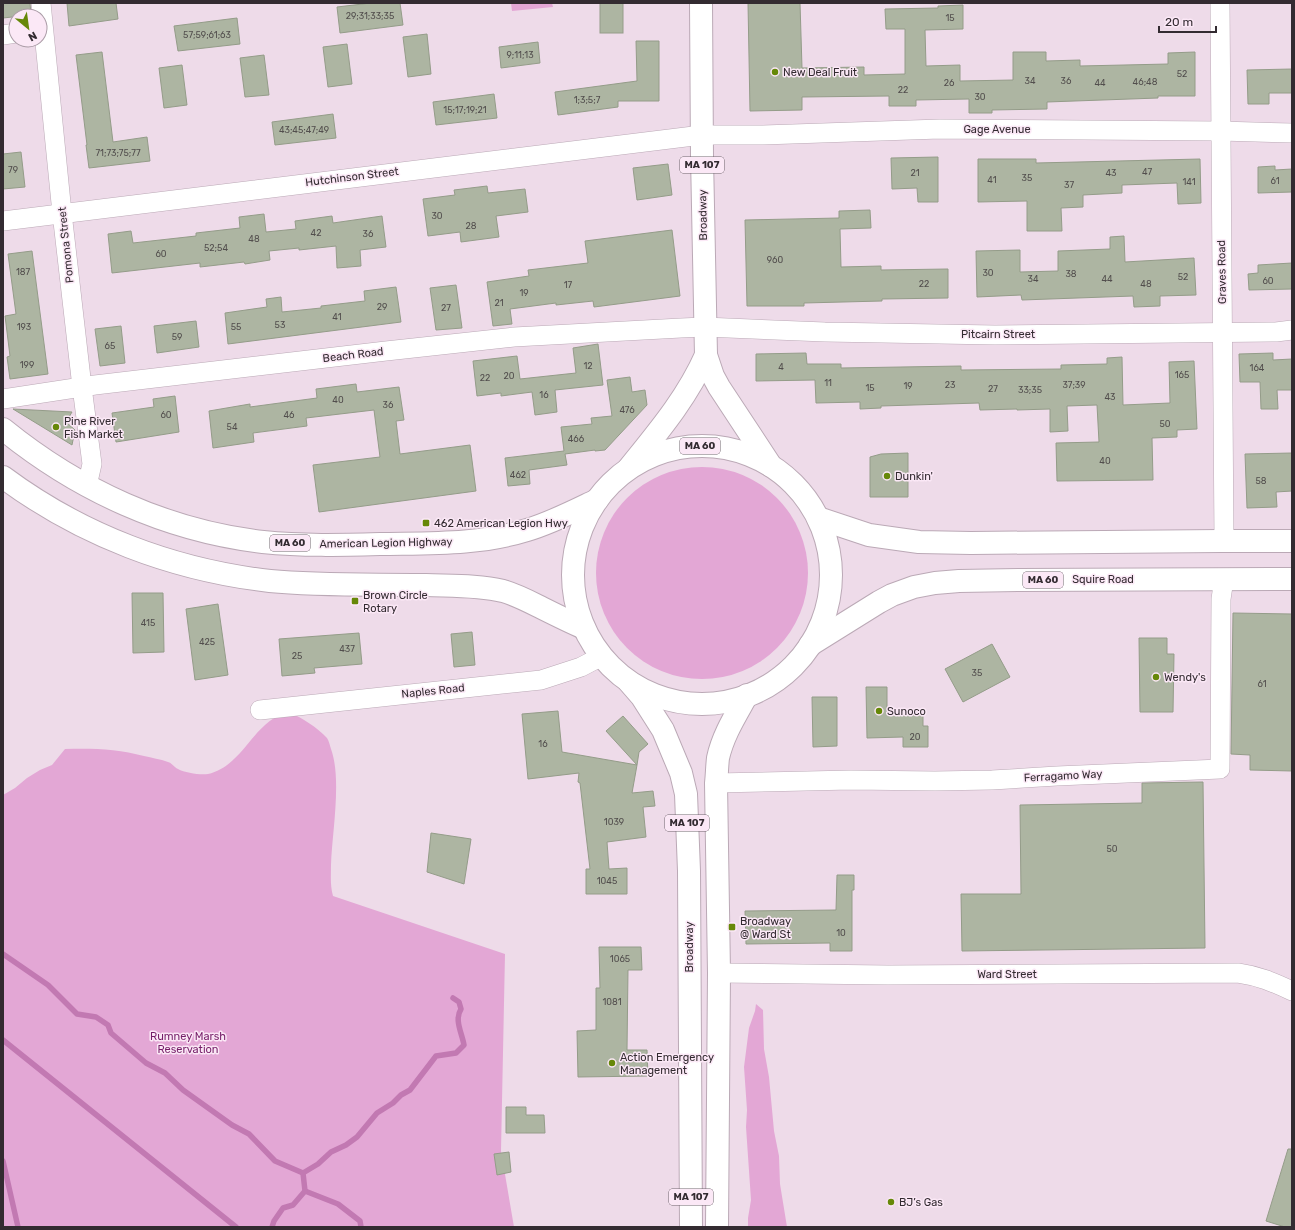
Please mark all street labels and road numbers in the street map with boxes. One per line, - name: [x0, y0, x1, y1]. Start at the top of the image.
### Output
- street label: Gage Avenue: [963, 123, 1031, 136]
- road number: MA 107: [680, 157, 724, 173]
- street label: Hutchinson Street: [305, 165, 400, 189]
- street label: Broadway: [696, 189, 710, 241]
- street label: Pomona Street: [55, 206, 76, 284]
- street label: Graves Road: [1215, 240, 1229, 304]
- street label: Pitcairn Street: [961, 328, 1036, 341]
- street label: Beach Road: [322, 345, 384, 365]
- road number: MA 60: [680, 438, 720, 454]
- road number: MA 60: [270, 535, 310, 551]
- street label: American Legion Highway: [319, 535, 453, 551]
- road number: MA 60: [1023, 572, 1063, 588]
- street label: Squire Road: [1072, 573, 1134, 586]
- street label: Naples Road: [401, 681, 465, 701]
- street label: Ferragamo Way: [1023, 767, 1103, 785]
- road number: MA 107: [665, 815, 709, 831]
- street label: Broadway: [683, 921, 696, 973]
- street label: Ward Street: [977, 968, 1038, 981]
- road number: MA 107: [669, 1189, 713, 1205]

